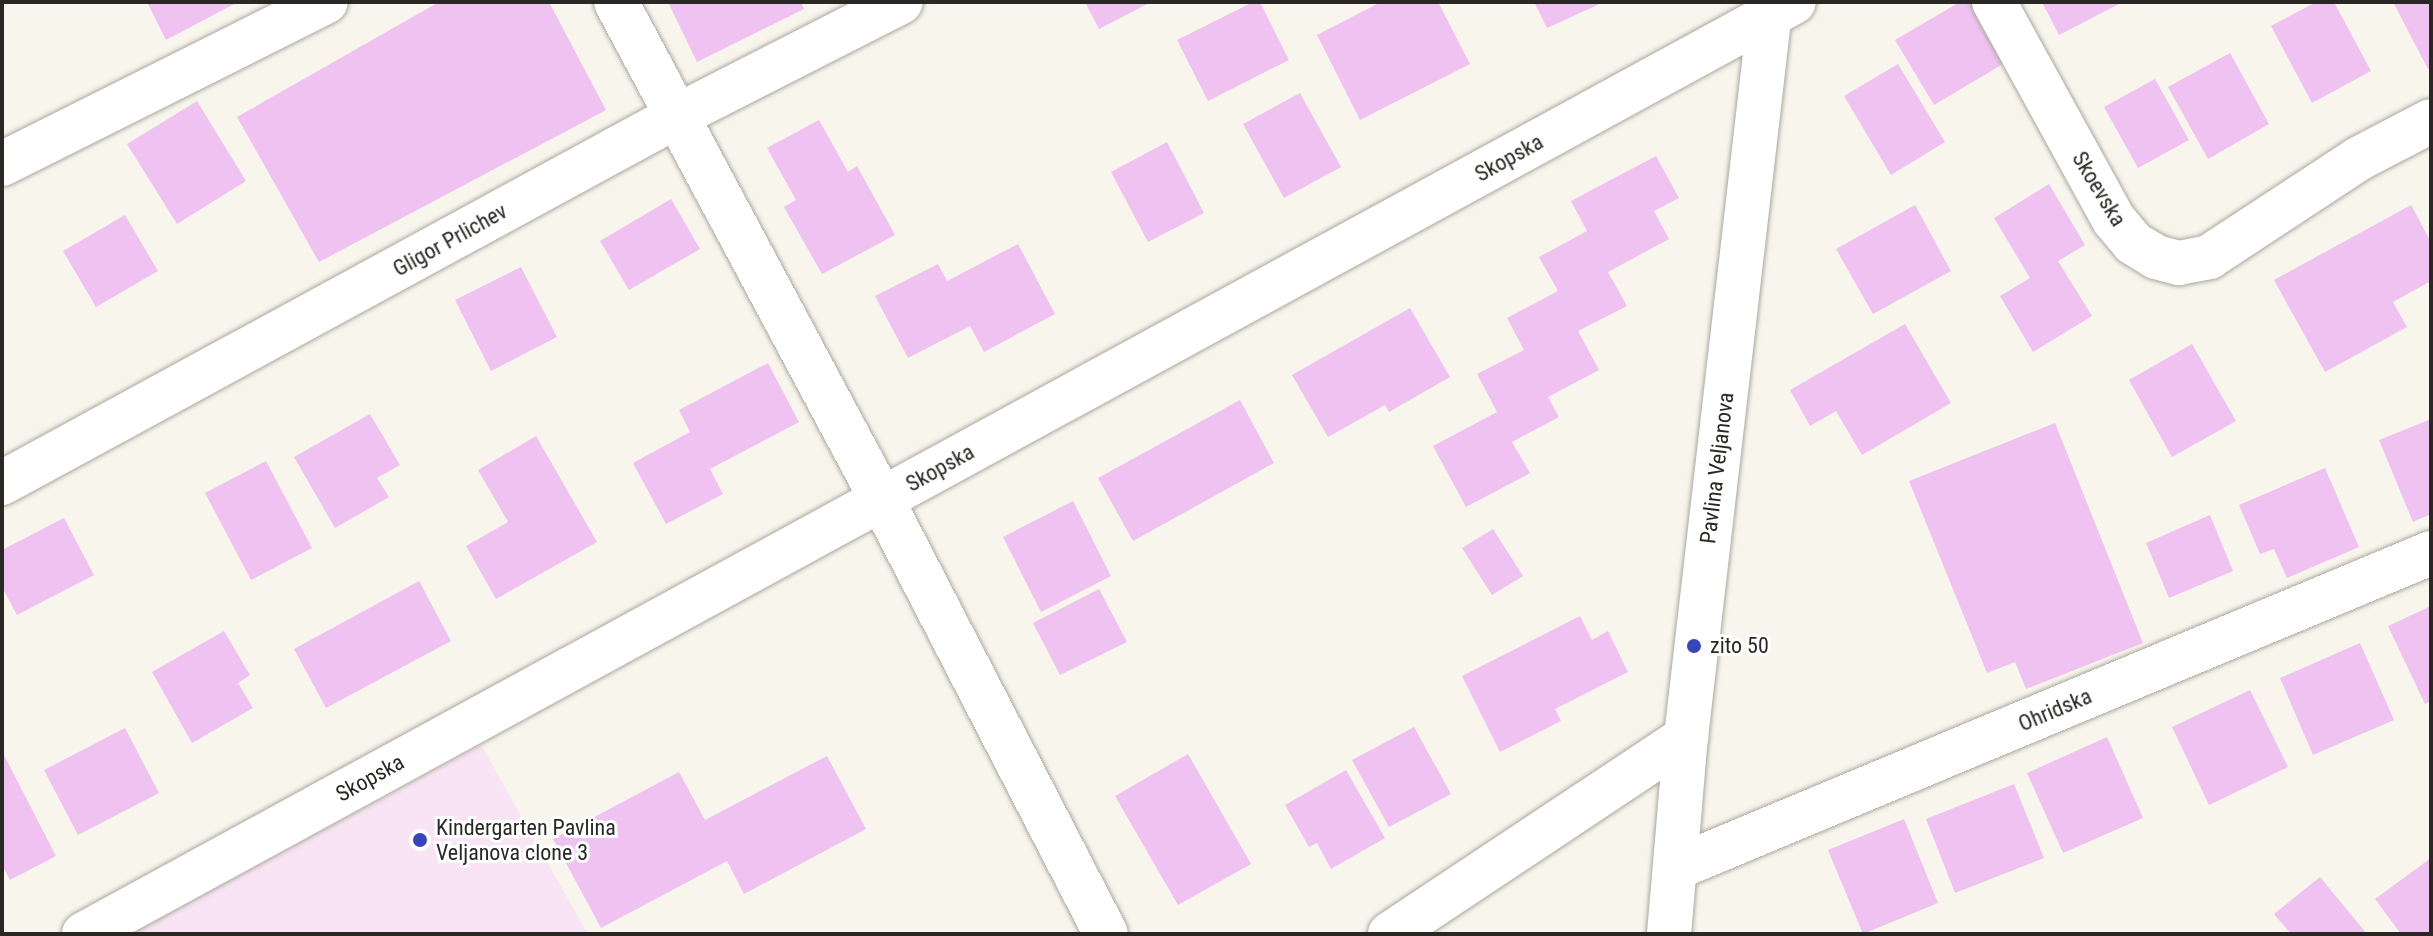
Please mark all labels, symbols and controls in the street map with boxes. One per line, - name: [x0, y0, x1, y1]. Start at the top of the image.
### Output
- street label: Skopska: [1470, 129, 1548, 187]
- street label: Skoevska: [2066, 147, 2132, 231]
- street label: Gligor Prlichev: [388, 198, 512, 282]
- street label: Pavlina Veljanova: [1695, 391, 1739, 545]
- street label: Skopska: [901, 439, 979, 497]
- place label: zito 50: [1710, 633, 1769, 659]
- marker: zito 50: [1685, 637, 1703, 655]
- street label: Ohridska: [2014, 683, 2096, 737]
- street label: Skopska: [331, 749, 409, 807]
- place label: Kindergarten Pavlina Veljanova clone 3: [436, 814, 616, 866]
- marker: Kindergarten Pavlina Veljanova clone 3: [411, 831, 429, 849]

